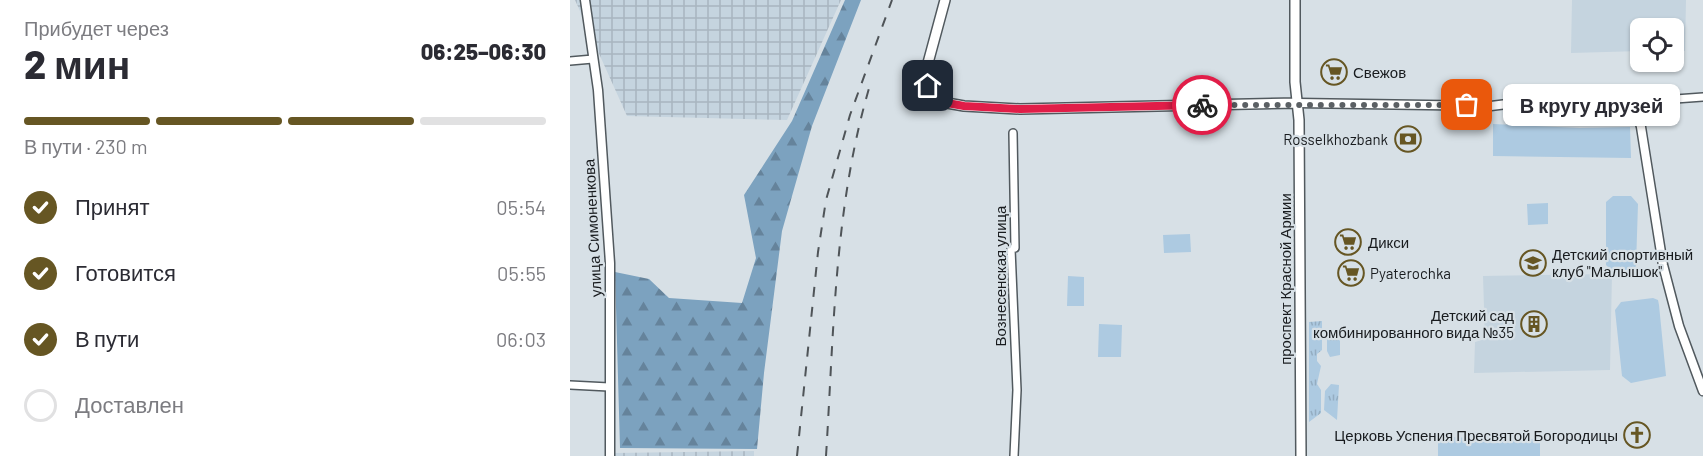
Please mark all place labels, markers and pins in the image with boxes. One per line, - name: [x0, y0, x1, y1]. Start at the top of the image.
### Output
- supermarket icon: Свежов: [1319, 57, 1349, 87]
- pin: [902, 60, 953, 111]
- place label: Свежов: [1353, 63, 1406, 81]
- pin: [1441, 79, 1492, 130]
- callout: В кругу друзей: [1503, 84, 1680, 126]
- bank icon: Rosselkhozbank: [1393, 124, 1423, 154]
- place label: Rosselkhozbank: [1283, 130, 1388, 148]
- supermarket icon: Дикси: [1333, 227, 1363, 257]
- place label: Дикси: [1368, 233, 1409, 251]
- place label: Детский спортивный клуб "Малышок": [1552, 245, 1693, 280]
- school or university icon: Детский спортивный клуб "Малышок": [1518, 248, 1548, 278]
- supermarket icon: Pyaterochka: [1336, 258, 1366, 288]
- place label: Pyaterochka: [1370, 264, 1451, 282]
- place label: Детский сад комбинированного вида №35: [1313, 306, 1514, 341]
- building icon: Детский сад комбинированного вида №35: [1519, 309, 1549, 339]
- church icon: Церковь Успения Пресвятой Богородицы: [1622, 420, 1652, 450]
- place label: Церковь Успения Пресвятой Богородицы: [1334, 426, 1618, 444]

